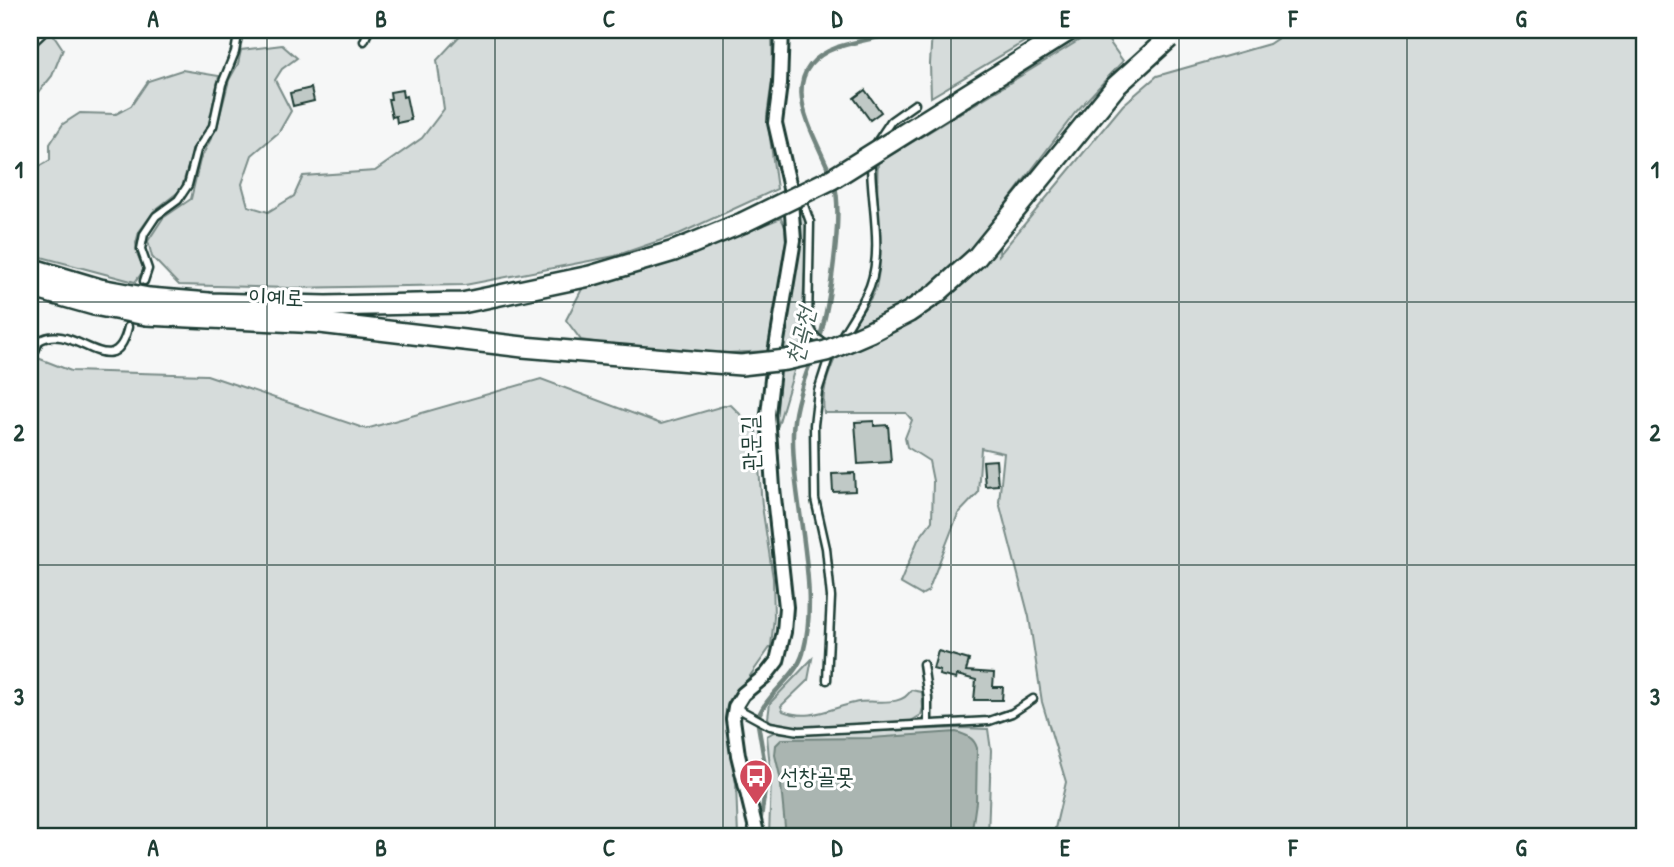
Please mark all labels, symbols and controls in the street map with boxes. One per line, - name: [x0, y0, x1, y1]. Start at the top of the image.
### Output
- text: A: [147, 3, 159, 34]
- text: B: [375, 3, 387, 34]
- text: C: [603, 3, 615, 34]
- text: D: [832, 3, 844, 34]
- text: E: [1060, 3, 1071, 34]
- text: F: [1288, 3, 1299, 34]
- text: G: [1515, 3, 1527, 34]
- text: 1: [15, 154, 23, 185]
- text: 1: [1651, 154, 1659, 185]
- street label: 이예로: [248, 280, 304, 313]
- water label: 천곡천: [776, 301, 822, 368]
- street label: 관문길: [733, 415, 766, 471]
- text: 2: [14, 417, 25, 448]
- text: 2: [1650, 417, 1661, 448]
- text: 3: [14, 681, 24, 712]
- text: 3: [1650, 681, 1660, 712]
- bus stop icon: 선창골못: [737, 757, 775, 806]
- place label: 선창골못: [780, 760, 854, 791]
- text: A: [147, 832, 159, 863]
- text: B: [375, 832, 387, 863]
- text: C: [603, 832, 615, 863]
- text: D: [832, 832, 844, 863]
- text: E: [1060, 832, 1071, 863]
- text: F: [1288, 832, 1299, 863]
- text: G: [1515, 832, 1527, 863]

